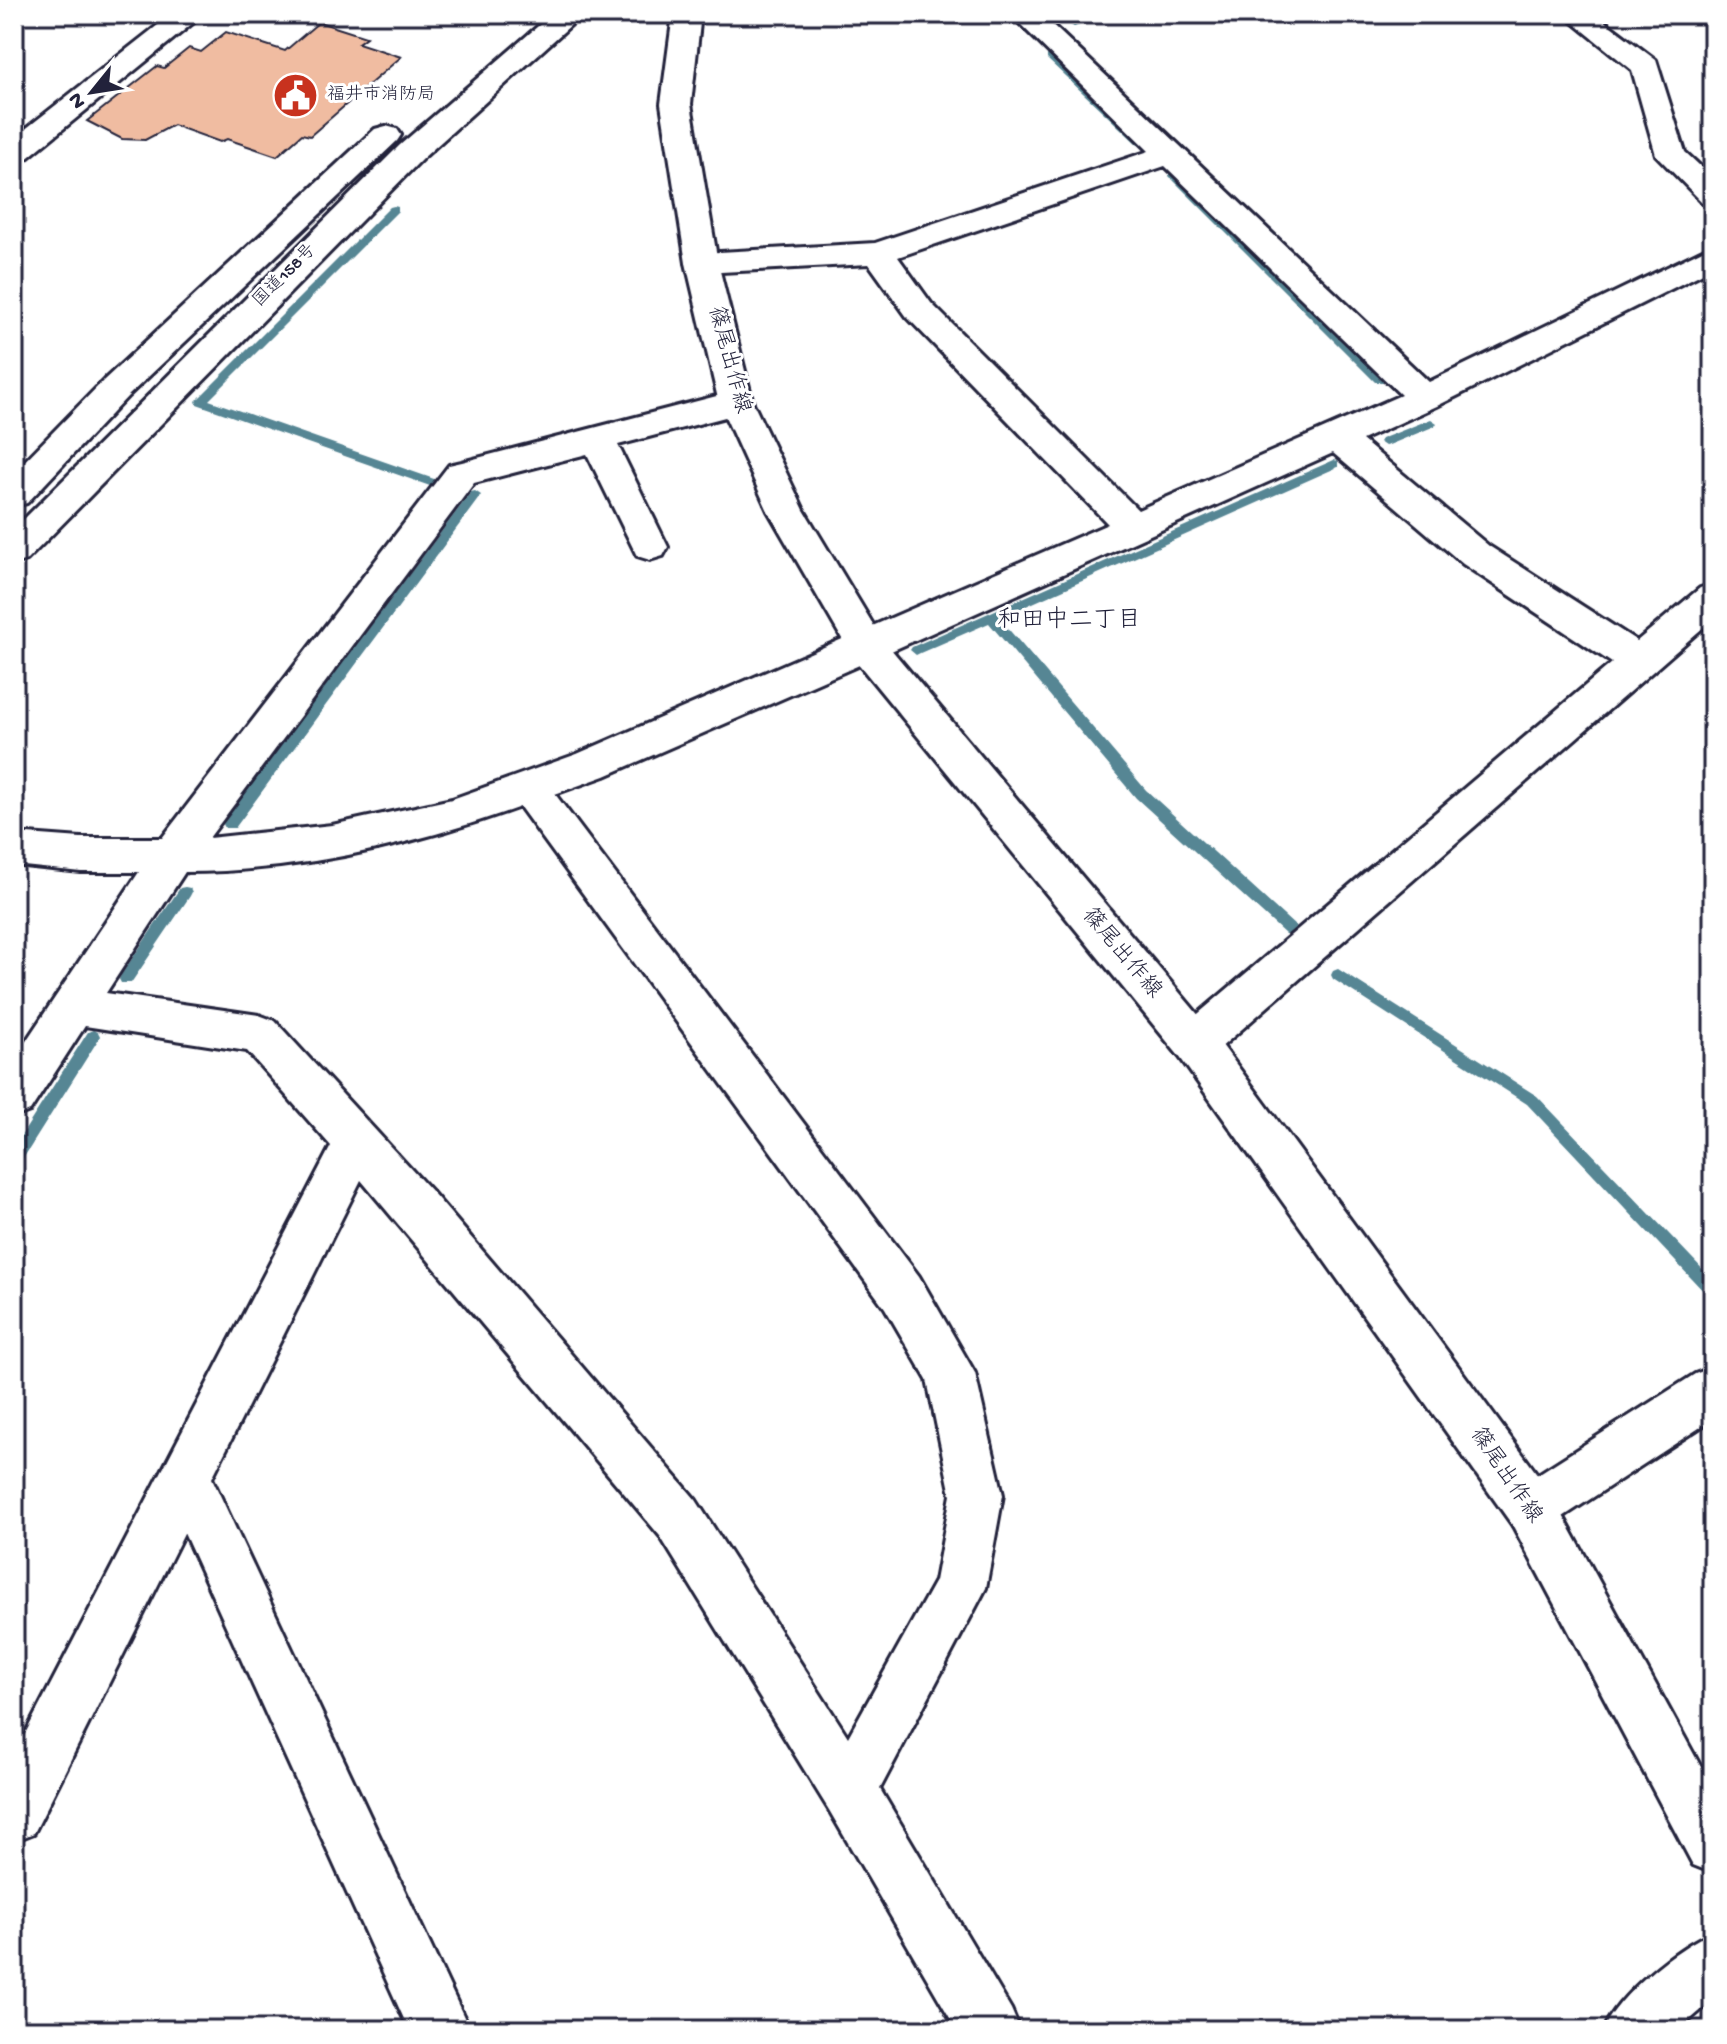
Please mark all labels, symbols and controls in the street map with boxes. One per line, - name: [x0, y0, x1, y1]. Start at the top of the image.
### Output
- north arrow: [52, 52, 132, 132]
- public building icon: 福井市消防局: [272, 71, 320, 119]
- place label: 福井市消防局: [327, 84, 435, 106]
- text: N: [63, 87, 93, 113]
- street label: 国道158号: [248, 239, 321, 312]
- street label: 篠尾出作線: [701, 303, 756, 416]
- district label: 和田中二丁目: [997, 606, 1141, 636]
- street label: 篠尾出作線: [1076, 903, 1167, 1004]
- street label: 篠尾出作線: [1463, 1423, 1547, 1529]

